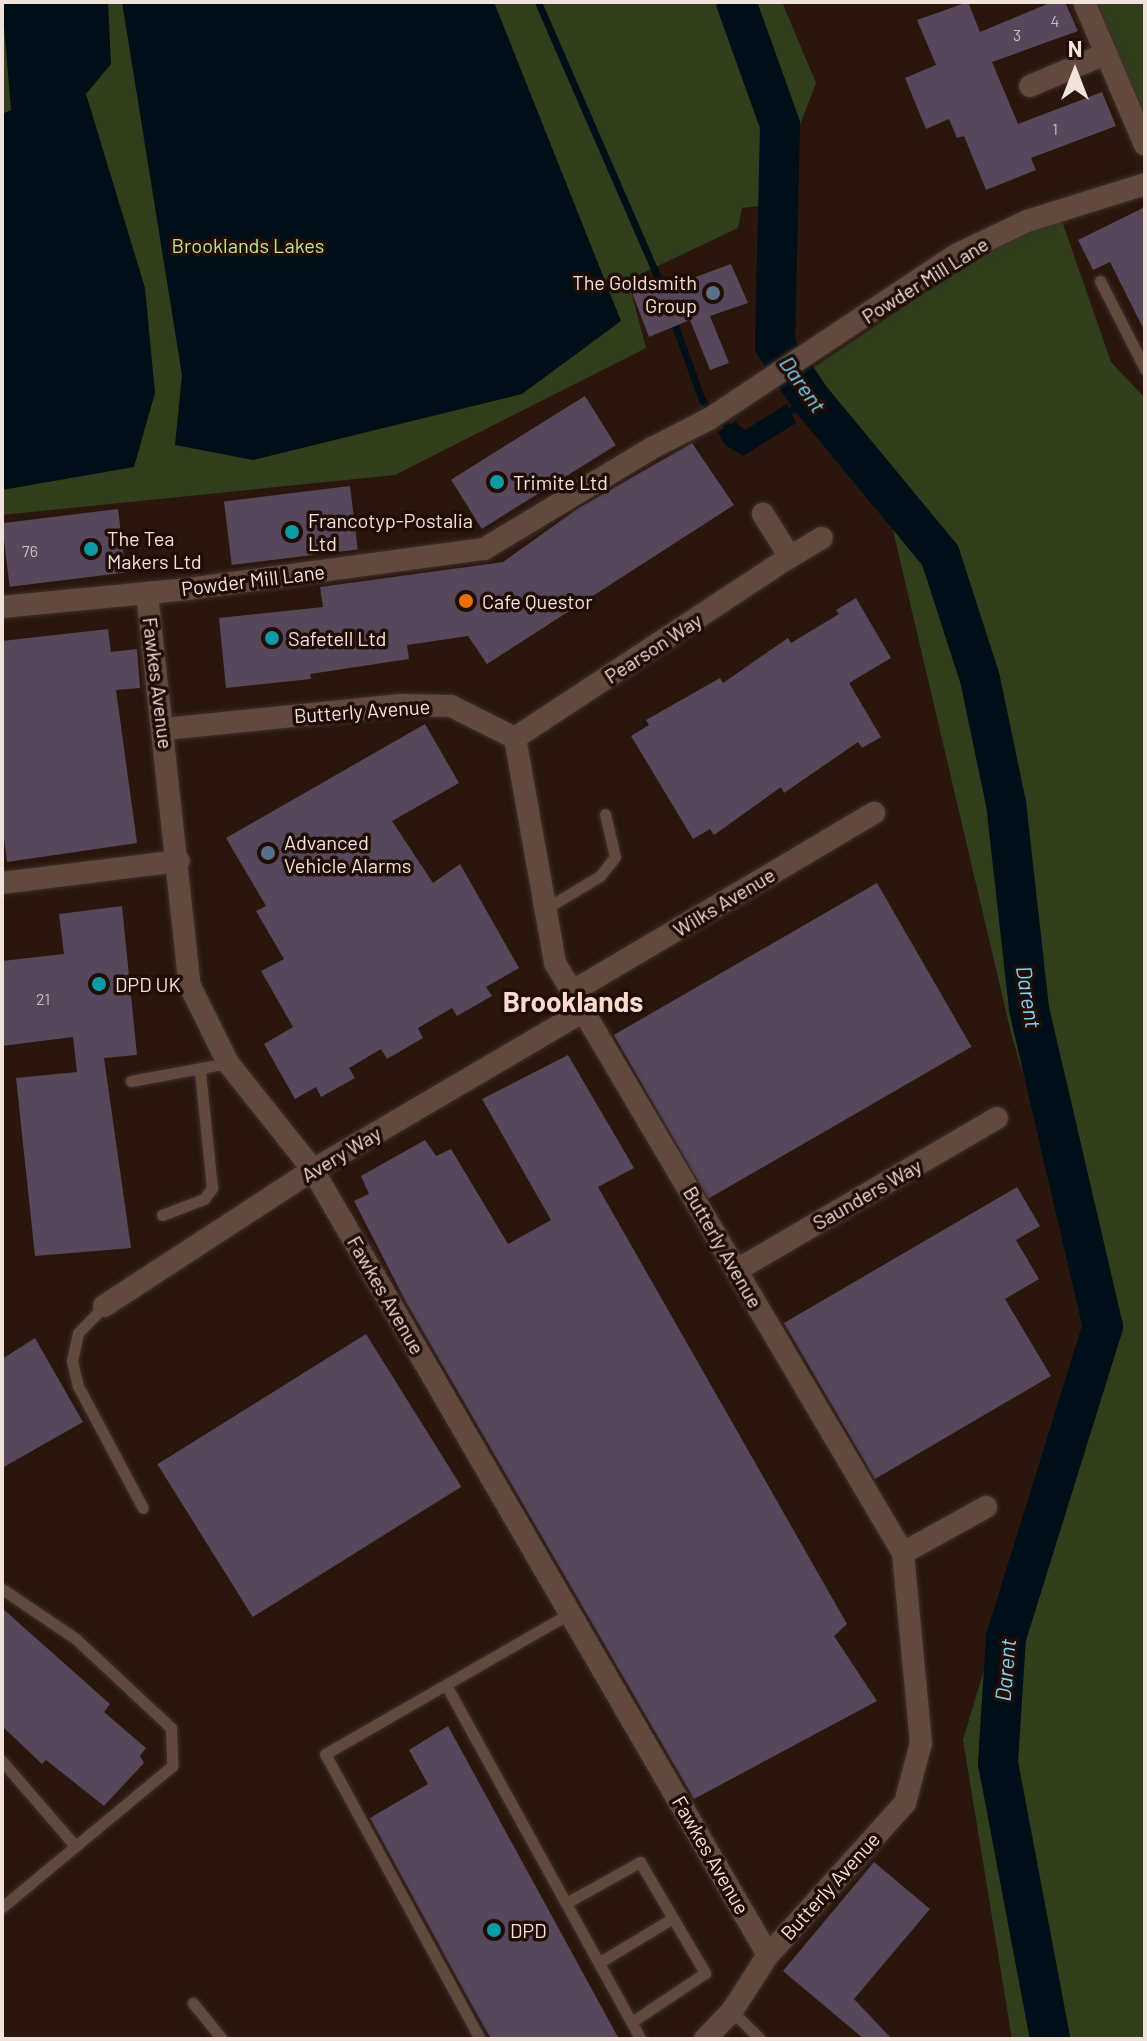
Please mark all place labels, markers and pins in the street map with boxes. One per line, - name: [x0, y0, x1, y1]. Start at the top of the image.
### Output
- place label: The Goldsmith Group: [572, 270, 697, 317]
- marker: The Goldsmith Group: [704, 284, 722, 302]
- place label: Trimite Ltd: [513, 470, 608, 494]
- marker: Trimite Ltd: [488, 473, 506, 491]
- place label: Francotyp-Postalia Ltd: [308, 508, 473, 555]
- marker: Francotyp-Postalia Ltd: [283, 523, 301, 541]
- place label: The Tea Makers Ltd: [107, 526, 202, 573]
- marker: The Tea Makers Ltd: [82, 540, 100, 558]
- place label: Cafe Questor: [482, 589, 592, 613]
- marker: Cafe Questor: [457, 592, 475, 610]
- place label: Safetell Ltd: [288, 626, 386, 650]
- marker: Safetell Ltd: [263, 629, 281, 647]
- place label: Advanced Vehicle Alarms: [284, 830, 411, 877]
- marker: Advanced Vehicle Alarms: [259, 844, 277, 862]
- place label: DPD UK: [115, 972, 181, 996]
- marker: DPD UK: [90, 975, 108, 993]
- place label: DPD: [510, 1918, 547, 1942]
- marker: DPD: [485, 1921, 503, 1939]

